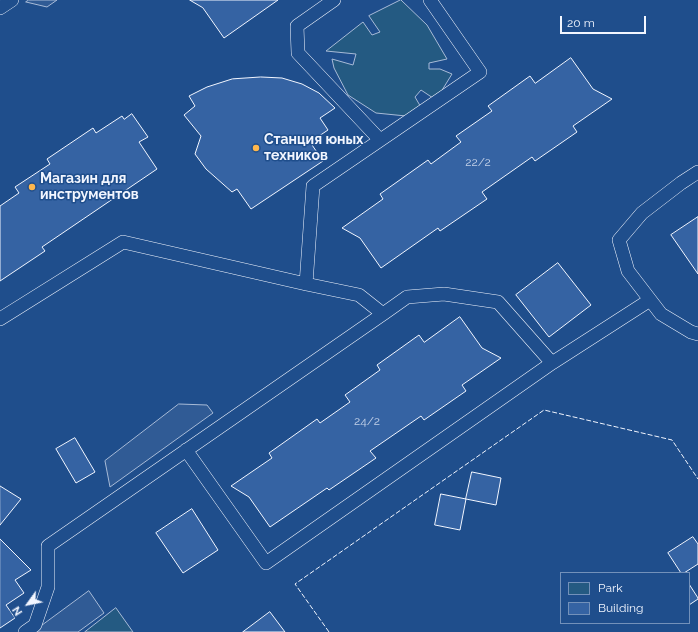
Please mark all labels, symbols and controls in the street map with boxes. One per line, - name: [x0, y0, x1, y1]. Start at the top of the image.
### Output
- scale bar: [562, 8, 648, 34]
- text: 20 m: [567, 16, 595, 30]
- place label: Станция юных техников: [264, 132, 363, 164]
- marker: Станция юных техников: [251, 143, 261, 153]
- house number: 22/2: [465, 155, 491, 169]
- place label: Магазин для инструментов: [40, 171, 139, 204]
- marker: Магазин для инструментов: [27, 182, 37, 192]
- house number: 24/2: [354, 414, 380, 428]
- legend: [560, 572, 690, 624]
- text: Park: [598, 581, 623, 595]
- north arrow: [8, 584, 48, 624]
- text: Building: [598, 601, 644, 615]
- text: N: [10, 604, 25, 618]

